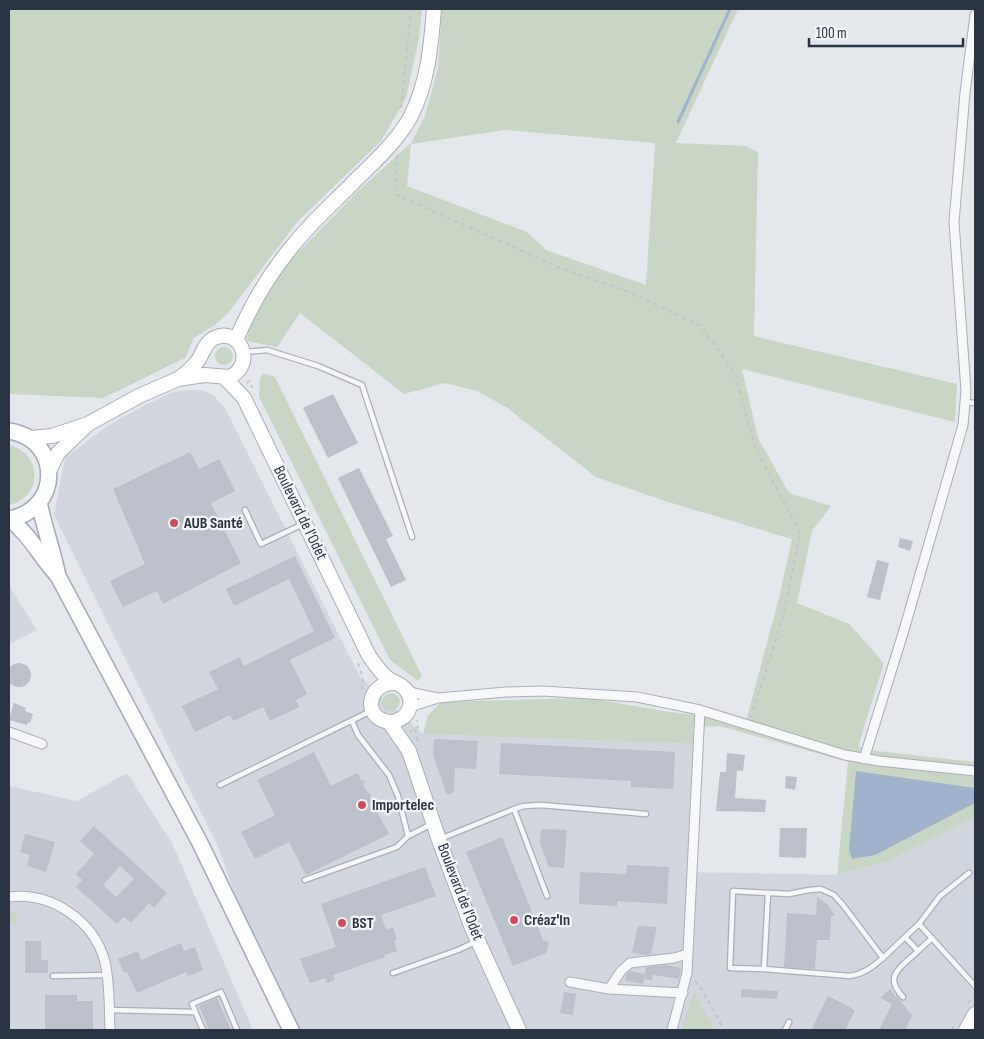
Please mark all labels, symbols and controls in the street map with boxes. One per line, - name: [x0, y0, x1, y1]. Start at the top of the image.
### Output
- scale bar: [809, 15, 963, 47]
- text: 100 m: [816, 24, 847, 43]
- street label: Boulevard de l'Odet: [269, 463, 331, 563]
- place label: AUB Santé: [183, 514, 243, 533]
- marker: AUB Santé: [168, 517, 180, 529]
- place label: Importelec: [372, 796, 434, 815]
- marker: Importelec: [356, 799, 368, 811]
- street label: Boulevard de l'Odet: [433, 841, 487, 943]
- place label: Créaz'In: [524, 911, 570, 930]
- place label: BST: [352, 914, 374, 933]
- marker: Créaz'In: [508, 914, 520, 926]
- marker: BST: [336, 917, 348, 929]

